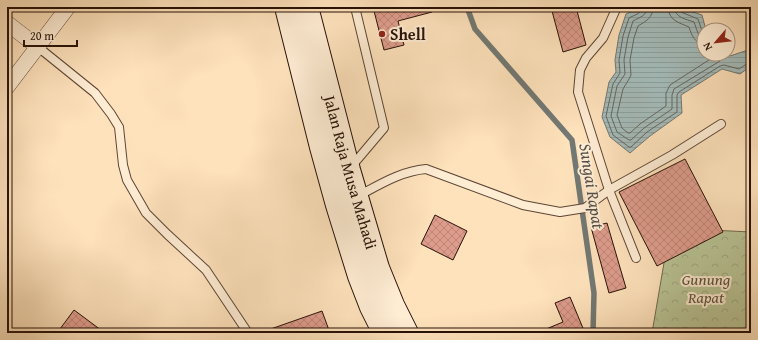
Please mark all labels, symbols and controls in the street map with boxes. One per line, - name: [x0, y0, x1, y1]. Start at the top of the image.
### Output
- scale bar: [24, 22, 77, 48]
- place label: Shell: [390, 22, 426, 46]
- north arrow: [696, 22, 736, 62]
- text: 20 m: [30, 27, 54, 44]
- marker: Shell: [377, 29, 387, 39]
- text: N: [698, 39, 716, 54]
- street label: Jalan Raja Musa Mahadi: [318, 91, 384, 253]
- water label: Sungai Rapat: [573, 141, 612, 231]
- park label: Gunung Rapat: [682, 267, 731, 309]

